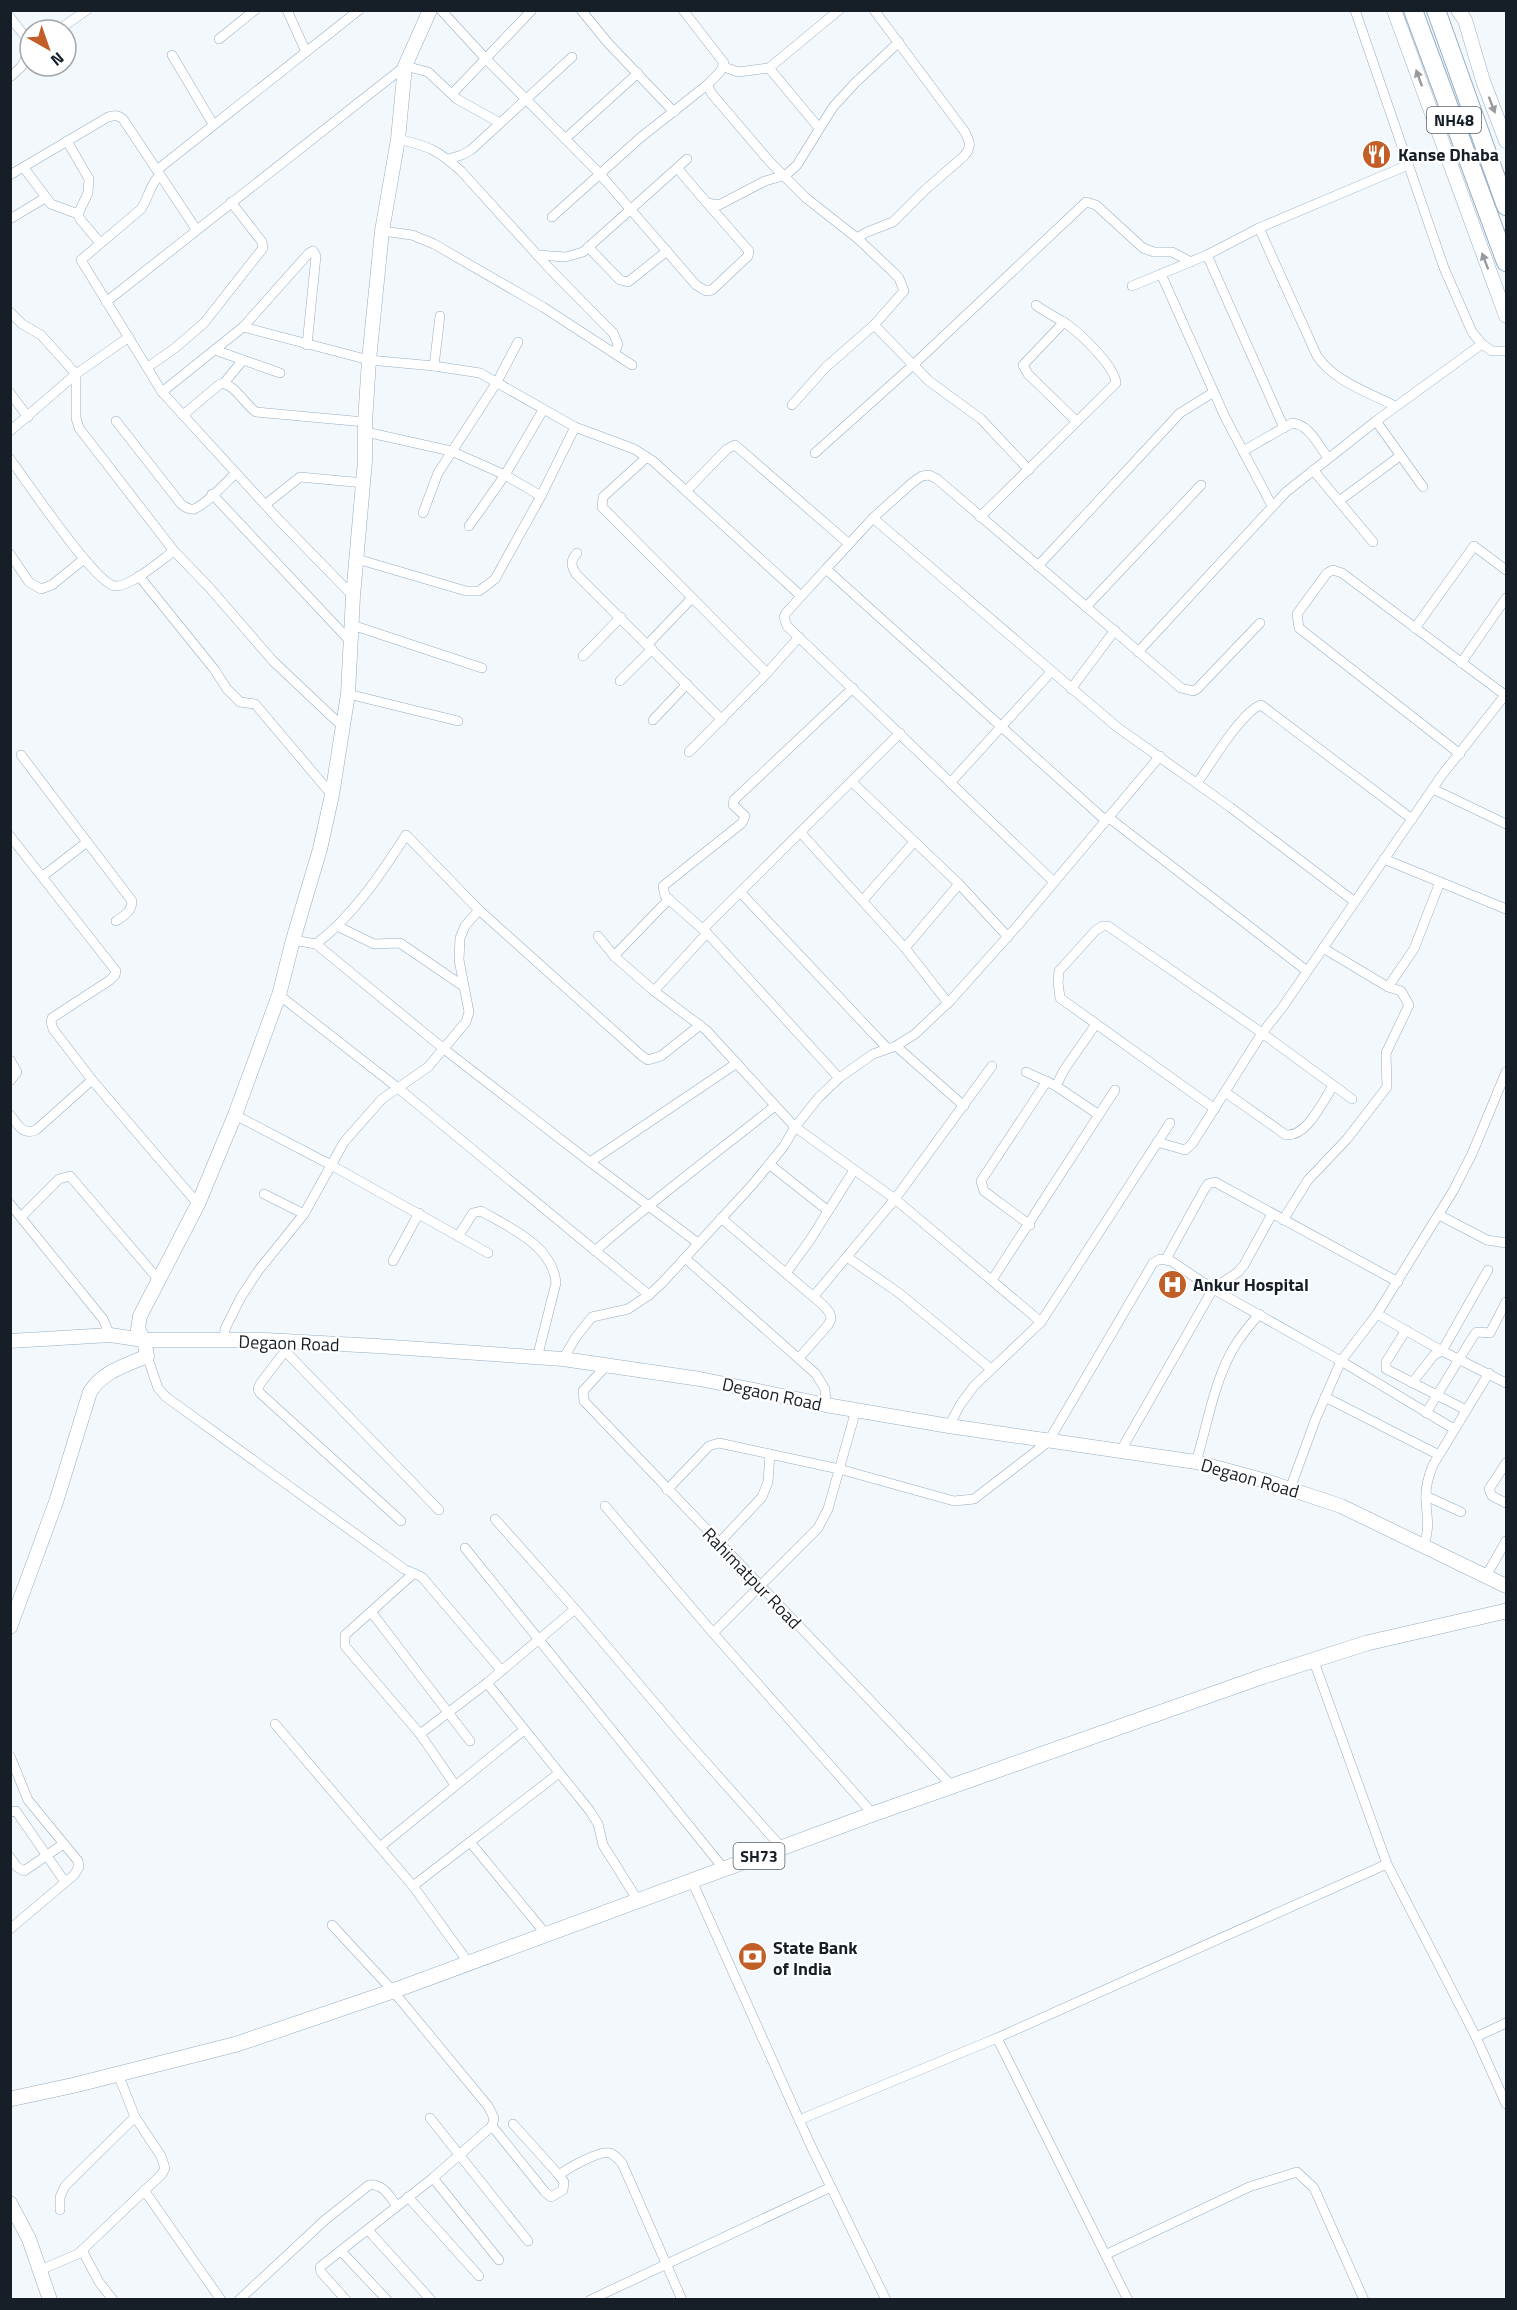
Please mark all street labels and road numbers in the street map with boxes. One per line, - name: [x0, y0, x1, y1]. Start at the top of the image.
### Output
- road number: NH48: [1427, 107, 1481, 133]
- street label: Degaon Road: [238, 1328, 340, 1358]
- street label: Degaon Road: [720, 1370, 824, 1418]
- street label: Degaon Road: [1198, 1451, 1302, 1505]
- street label: Rahimatpur Road: [696, 1521, 808, 1635]
- road number: SH73: [734, 1843, 784, 1869]

